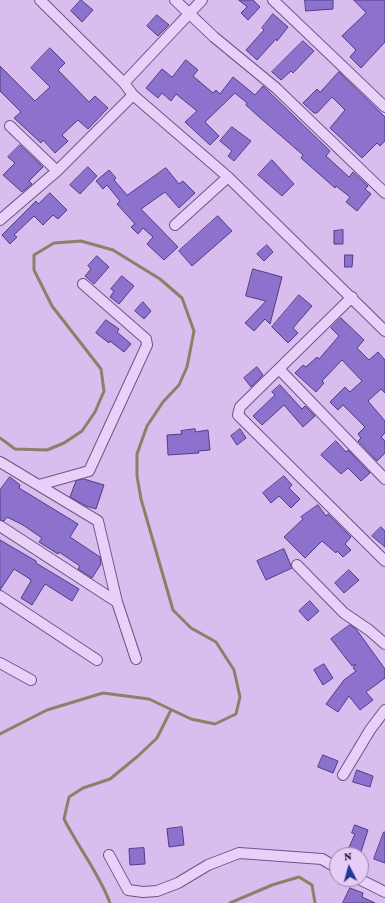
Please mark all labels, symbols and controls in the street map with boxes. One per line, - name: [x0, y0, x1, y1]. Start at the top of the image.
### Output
- north arrow: [329, 847, 369, 887]
- text: N: [343, 850, 352, 862]

